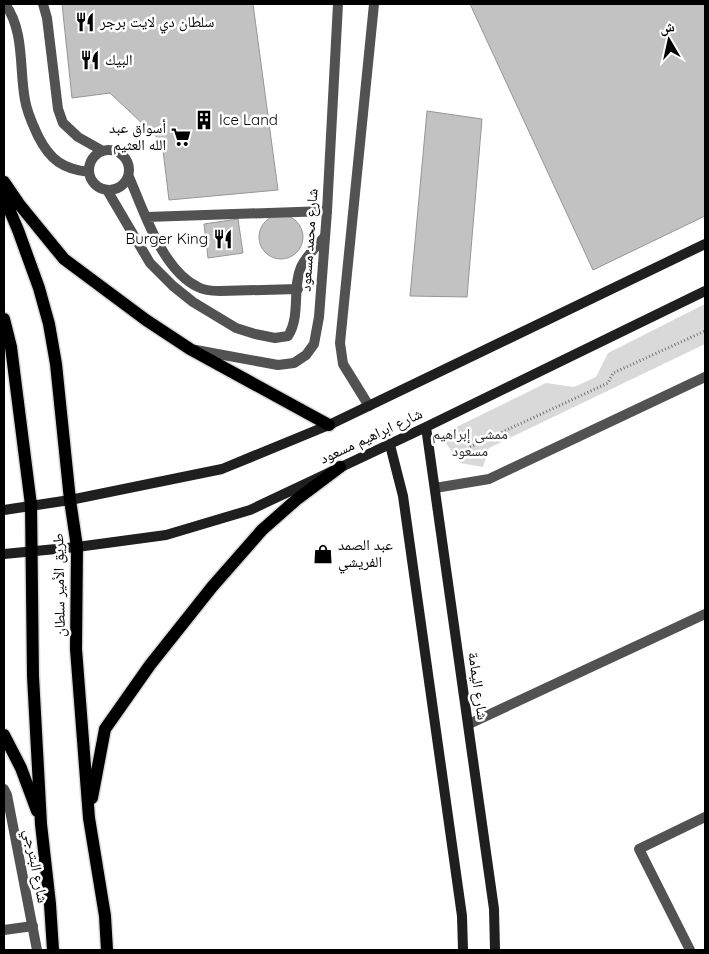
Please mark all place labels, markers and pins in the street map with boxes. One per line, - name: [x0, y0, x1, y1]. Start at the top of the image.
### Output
- restaurant icon: سلطان دي لايت برجر: [74, 11, 96, 33]
- place label: سلطان دي لايت برجر: [99, 12, 214, 34]
- restaurant icon: البيك: [79, 49, 101, 71]
- place label: البيك: [105, 50, 133, 69]
- building icon: Ice Land: [193, 109, 215, 131]
- place label: Ice Land: [219, 110, 278, 129]
- place label: أسواق عبد الله العثيم: [109, 118, 166, 155]
- supermarket icon: أسواق عبد الله العثيم: [170, 126, 192, 148]
- restaurant icon: Burger King: [212, 228, 234, 250]
- place label: Burger King: [125, 229, 208, 248]
- place label: عبد الصمد الفريشي: [338, 535, 393, 574]
- shop icon: عبد الصمد الفريشي: [312, 543, 334, 565]

